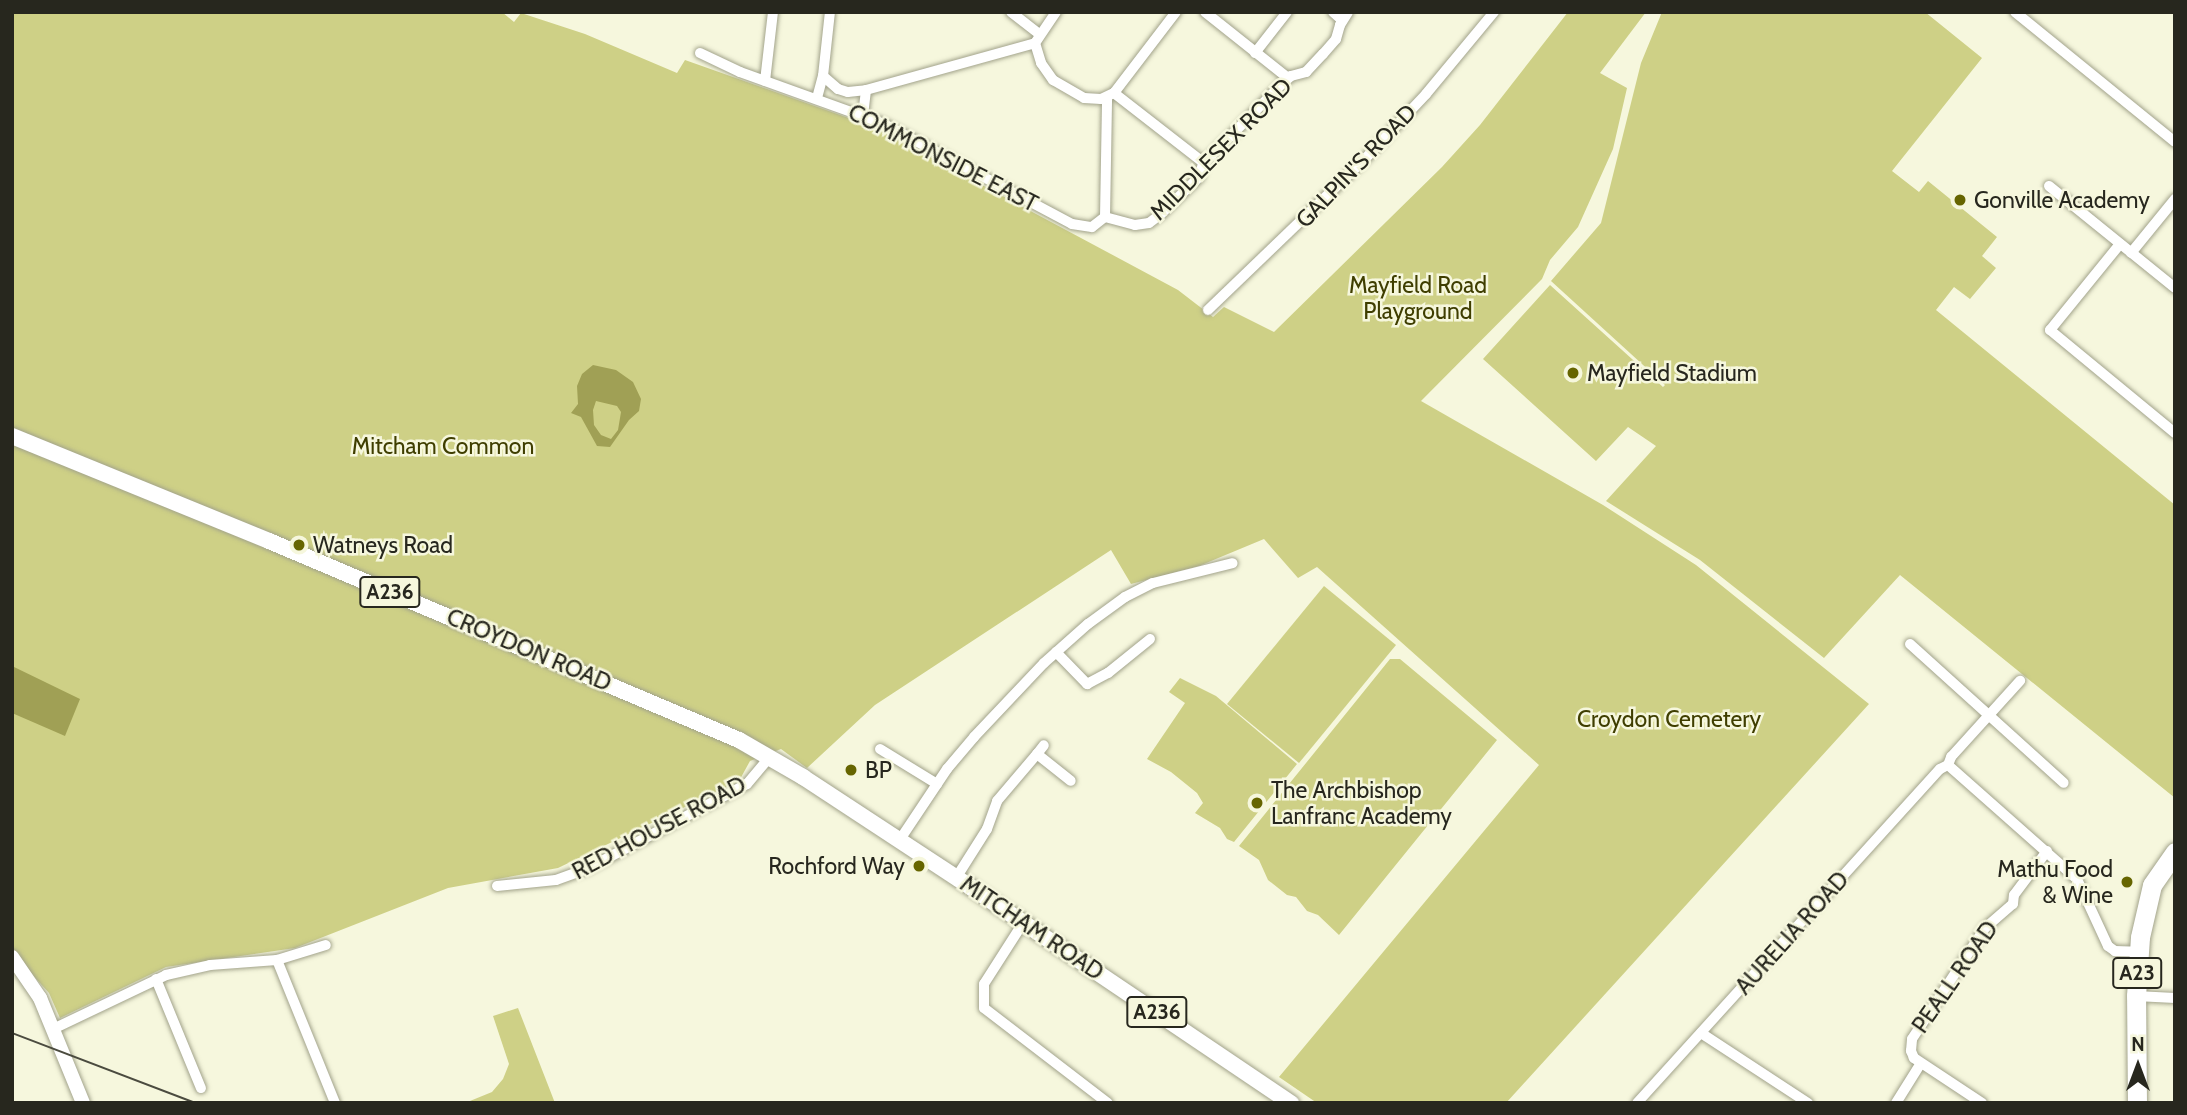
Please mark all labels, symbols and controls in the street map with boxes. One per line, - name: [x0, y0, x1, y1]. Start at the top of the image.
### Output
- street label: MIDDLESEX ROAD: [1144, 72, 1298, 226]
- street label: COMMONSIDE EAST: [844, 98, 1042, 218]
- street label: GALPIN'S ROAD: [1290, 98, 1422, 234]
- place label: Gonville Academy: [1974, 186, 2150, 214]
- marker: Gonville Academy: [1952, 192, 1968, 208]
- park label: Mayfield Road Playground: [1349, 271, 1487, 325]
- place label: Mayfield Stadium: [1587, 359, 1757, 387]
- marker: Mayfield Stadium: [1565, 365, 1581, 381]
- park label: Mitcham Common: [352, 432, 534, 460]
- place label: Watneys Road: [313, 531, 453, 559]
- marker: Watneys Road: [291, 537, 307, 553]
- road number: A236: [358, 574, 422, 610]
- street label: CROYDON ROAD: [443, 603, 615, 697]
- park label: Croydon Cemetery: [1577, 705, 1761, 733]
- place label: BP: [865, 756, 892, 784]
- marker: BP: [843, 762, 859, 778]
- street label: RED HOUSE ROAD: [567, 771, 751, 885]
- place label: The Archbishop Lanfranc Academy: [1271, 776, 1452, 830]
- marker: The Archbishop Lanfranc Academy: [1249, 795, 1265, 811]
- place label: Rochford Way: [768, 852, 905, 880]
- place label: Mathu Food & Wine: [1997, 855, 2113, 909]
- marker: Rochford Way: [911, 858, 927, 874]
- street label: AURELIA ROAD: [1730, 866, 1854, 1000]
- street label: MITCHAM ROAD: [955, 870, 1109, 986]
- marker: Mathu Food & Wine: [2119, 874, 2135, 890]
- street label: PEALL ROAD: [1906, 916, 2004, 1038]
- road number: A23: [2111, 956, 2163, 990]
- road number: A236: [1126, 995, 1188, 1030]
- north arrow: [2103, 1031, 2173, 1101]
- text: N: [2131, 1033, 2145, 1056]

